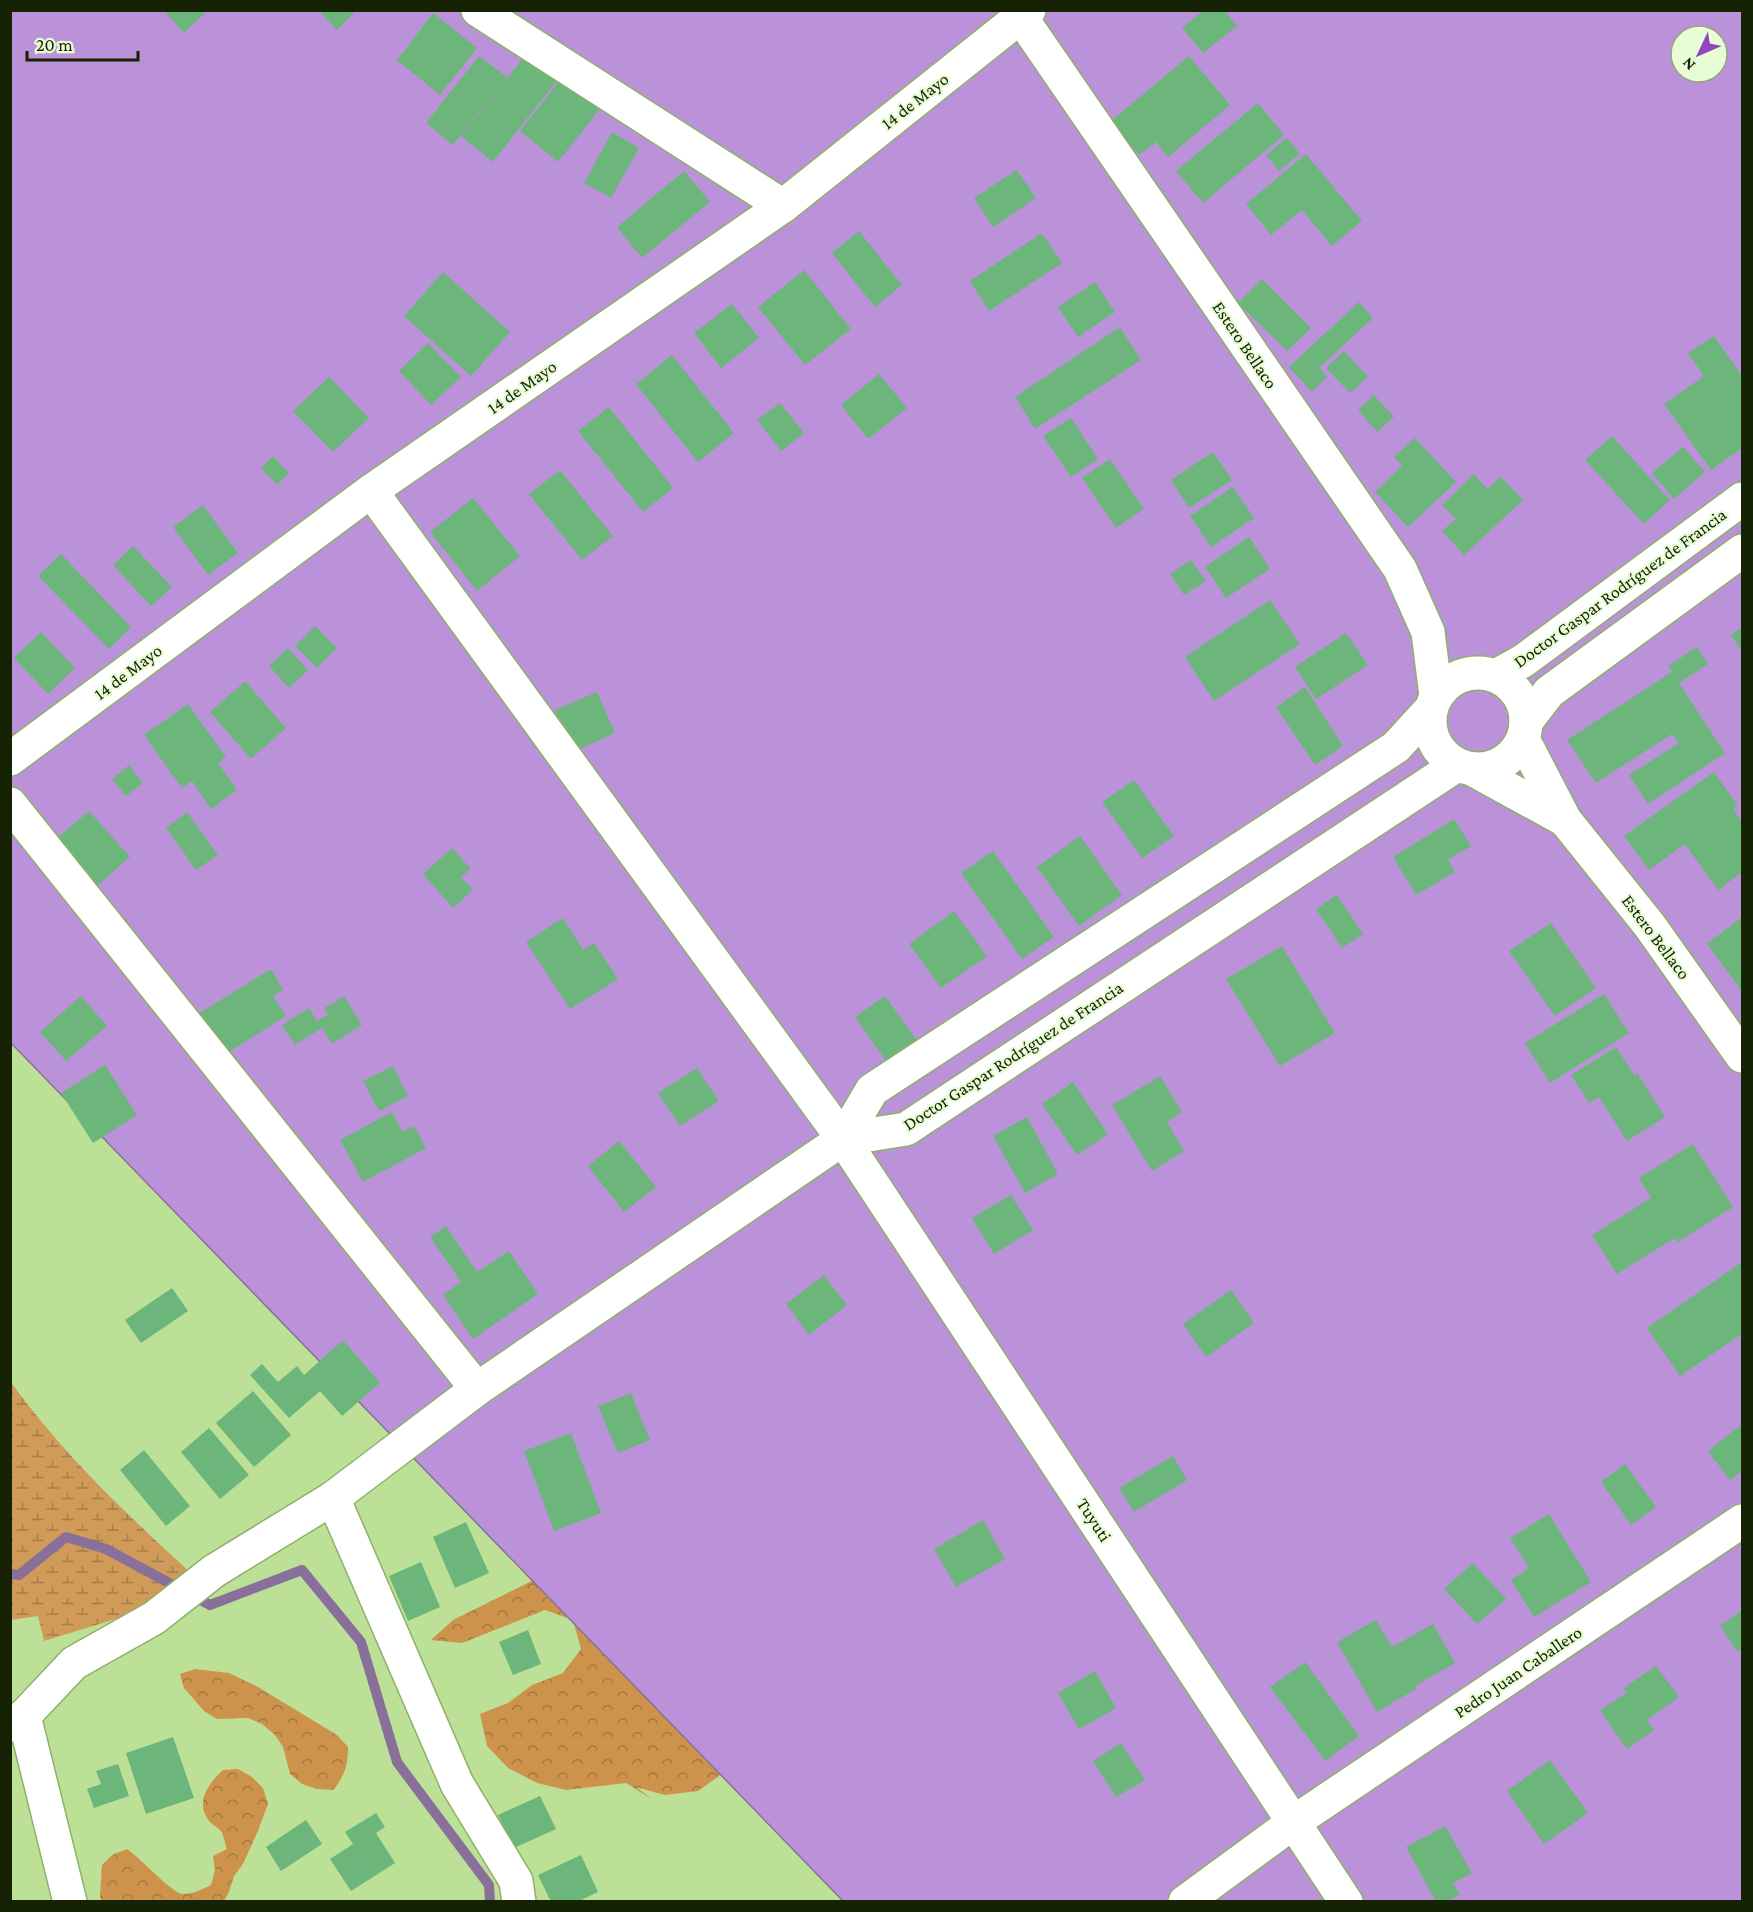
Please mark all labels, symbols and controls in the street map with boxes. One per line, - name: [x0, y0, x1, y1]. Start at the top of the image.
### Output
- scale bar: [27, 24, 138, 62]
- north arrow: [1669, 24, 1729, 84]
- text: 20 m: [36, 35, 73, 55]
- text: N: [1679, 54, 1698, 74]
- street label: 14 de Mayo: [877, 69, 953, 133]
- street label: Estero Bellaco: [1209, 298, 1281, 392]
- street label: 14 de Mayo: [484, 356, 560, 418]
- street label: Doctor Gaspar Rodríguez de Francia: [1510, 504, 1730, 672]
- street label: 14 de Mayo: [90, 640, 166, 704]
- street label: Estero Bellaco: [1618, 891, 1694, 983]
- street label: Doctor Gaspar Rodríguez de Francia: [899, 977, 1127, 1135]
- street label: Tuyuti: [1073, 1495, 1116, 1546]
- street label: Pedro Juan Caballero: [1450, 1622, 1586, 1722]

